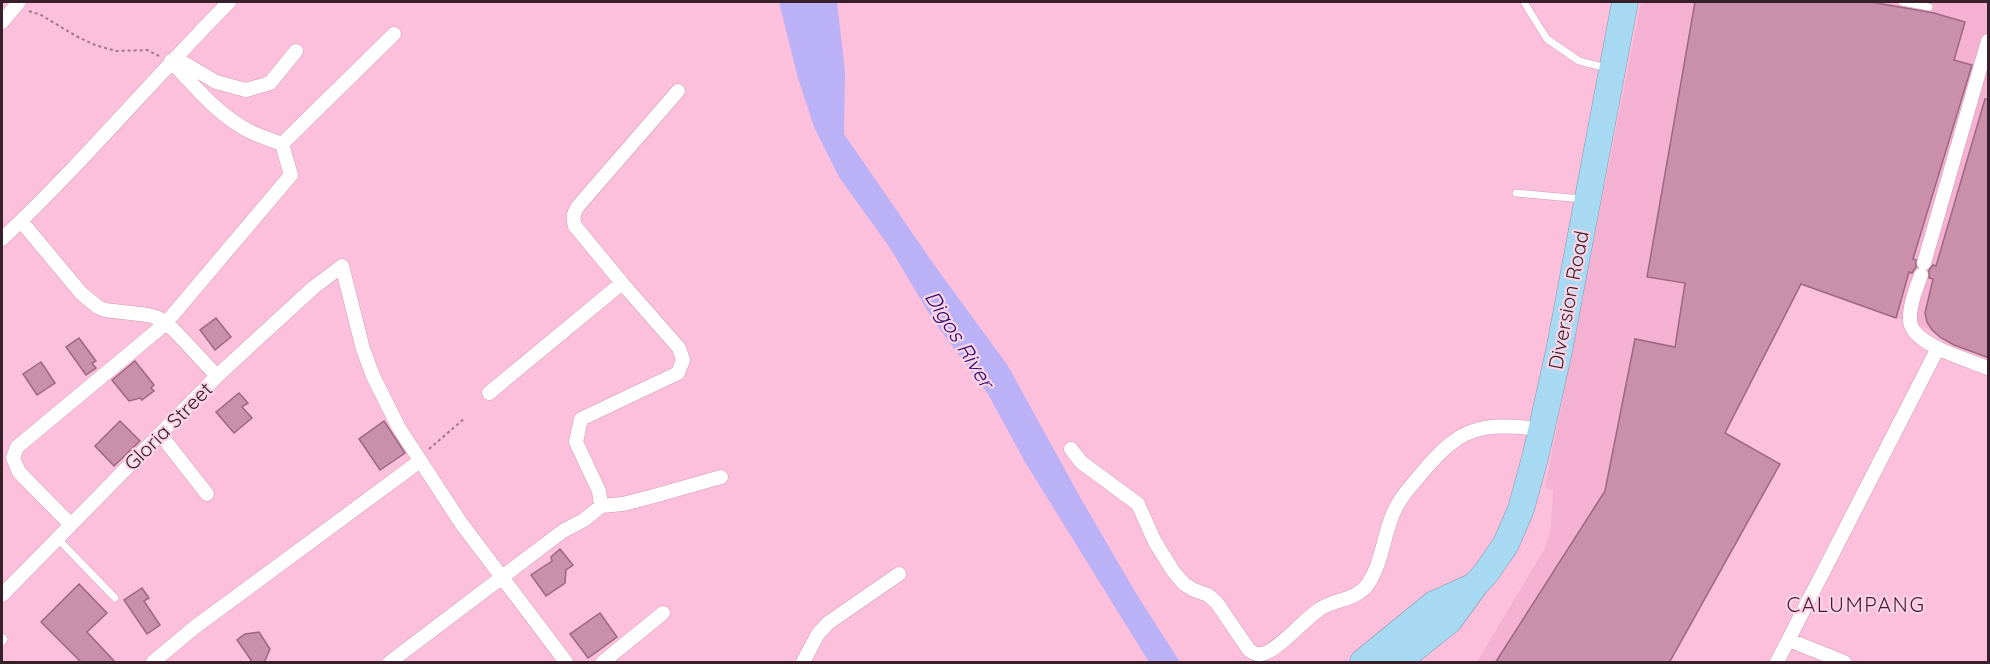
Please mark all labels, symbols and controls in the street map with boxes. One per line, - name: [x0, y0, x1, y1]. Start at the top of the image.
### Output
- street label: Diversion Road: [1542, 229, 1594, 371]
- water label: Digos River: [920, 285, 1002, 395]
- street label: Gloria Street: [119, 376, 218, 475]
- district label: CALUMPANG: [1786, 591, 1926, 617]

